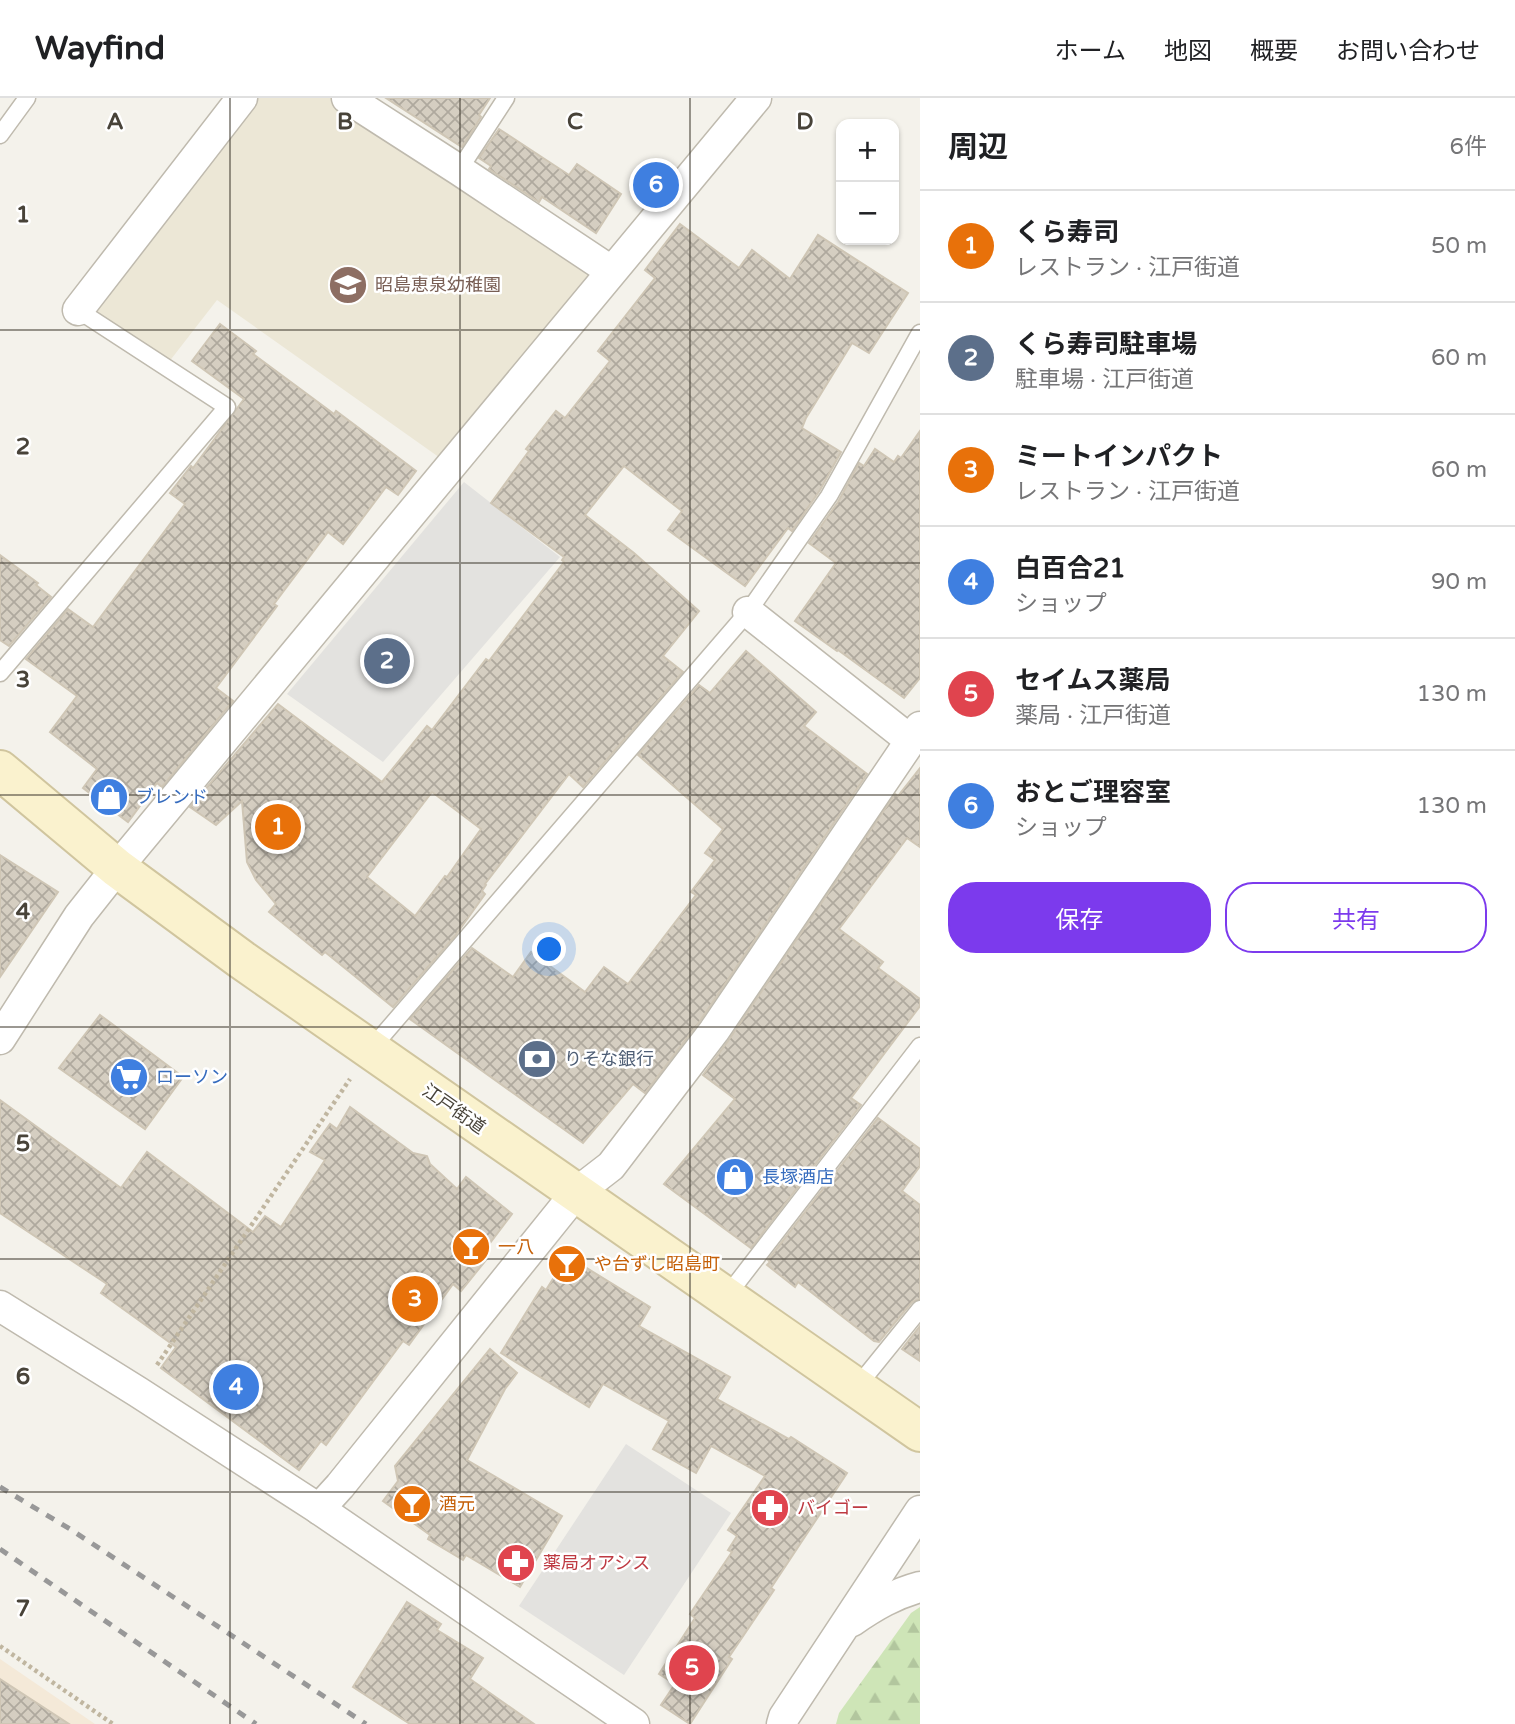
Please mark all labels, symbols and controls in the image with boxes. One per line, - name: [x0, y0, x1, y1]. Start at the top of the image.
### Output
- text: Wayfind: [35, 29, 165, 68]
- text: ホーム: [1055, 37, 1126, 66]
- text: 地図: [1164, 37, 1212, 66]
- text: 概要: [1250, 37, 1298, 66]
- text: お問い合わせ: [1336, 37, 1480, 66]
- text: A: [106, 108, 124, 136]
- text: B: [337, 108, 353, 136]
- text: C: [567, 108, 583, 136]
- text: D: [796, 108, 814, 136]
- map controls: [836, 119, 899, 245]
- button: +: [836, 119, 899, 182]
- text: 周辺: [948, 129, 1008, 166]
- text: 6件: [1450, 133, 1487, 161]
- pin: 6: [633, 159, 679, 211]
- button: −: [836, 182, 899, 245]
- text: 1: [16, 201, 30, 229]
- text: くら寿司: [1015, 217, 1119, 248]
- text: 1: [964, 232, 978, 260]
- text: 50 m: [1431, 232, 1487, 260]
- text: レストラン · 江戸街道: [1015, 254, 1240, 282]
- school or university icon: 昭島恵泉幼稚園: [327, 264, 369, 306]
- place label: 昭島恵泉幼稚園: [375, 274, 501, 296]
- text: くら寿司駐車場: [1015, 329, 1197, 360]
- text: 2: [964, 344, 978, 372]
- text: 60 m: [1431, 344, 1487, 372]
- text: 駐車場 · 江戸街道: [1015, 366, 1194, 394]
- text: 2: [16, 433, 30, 461]
- text: ミートインパクト: [1015, 441, 1223, 472]
- text: 3: [964, 456, 978, 484]
- text: 60 m: [1431, 456, 1487, 484]
- text: レストラン · 江戸街道: [1015, 478, 1240, 506]
- text: 白百合21: [1015, 553, 1126, 584]
- text: 4: [964, 568, 978, 596]
- text: 90 m: [1431, 568, 1487, 596]
- text: ショップ: [1015, 590, 1107, 618]
- pin: 2: [364, 635, 410, 687]
- text: セイムス薬局: [1015, 665, 1170, 696]
- text: 3: [16, 666, 30, 694]
- text: 5: [964, 680, 978, 708]
- text: 130 m: [1417, 680, 1487, 708]
- text: 薬局 · 江戸街道: [1015, 702, 1171, 730]
- shop icon: ブレンド: [88, 776, 130, 818]
- text: おとご理容室: [1015, 777, 1171, 808]
- place label: ブレンド: [136, 786, 208, 808]
- text: 6: [964, 792, 978, 820]
- text: 130 m: [1417, 792, 1487, 820]
- pin: 1: [255, 801, 301, 853]
- text: ショップ: [1015, 814, 1107, 842]
- button: 保存: [948, 882, 1211, 953]
- button: 共有: [1225, 882, 1487, 953]
- text: 4: [16, 898, 31, 926]
- your location: [532, 932, 566, 966]
- bank icon: りそな銀行: [516, 1038, 558, 1080]
- place label: りそな銀行: [564, 1048, 654, 1070]
- supermarket icon: ローソン: [108, 1056, 150, 1098]
- place label: ローソン: [156, 1066, 228, 1088]
- street label: 江戸街道: [418, 1079, 490, 1139]
- text: 5: [16, 1130, 30, 1158]
- shop icon: 長塚酒店: [714, 1156, 756, 1198]
- place label: 長塚酒店: [762, 1166, 834, 1188]
- bar icon: 一八: [450, 1226, 492, 1268]
- place label: 一八: [498, 1236, 534, 1258]
- bar icon: や台ずし昭島町: [546, 1243, 588, 1285]
- place label: や台ずし昭島町: [594, 1253, 720, 1275]
- pin: 3: [392, 1273, 438, 1325]
- pin: 4: [213, 1361, 259, 1413]
- text: 6: [16, 1363, 30, 1391]
- bar icon: 酒元: [391, 1483, 433, 1525]
- pharmacy icon: バイゴー: [749, 1487, 791, 1529]
- place label: 酒元: [439, 1493, 475, 1515]
- place label: バイゴー: [797, 1497, 869, 1519]
- pharmacy icon: 薬局オアシス: [495, 1542, 537, 1584]
- place label: 薬局オアシス: [543, 1552, 650, 1574]
- text: 7: [16, 1595, 30, 1623]
- pin: 5: [669, 1642, 715, 1694]

